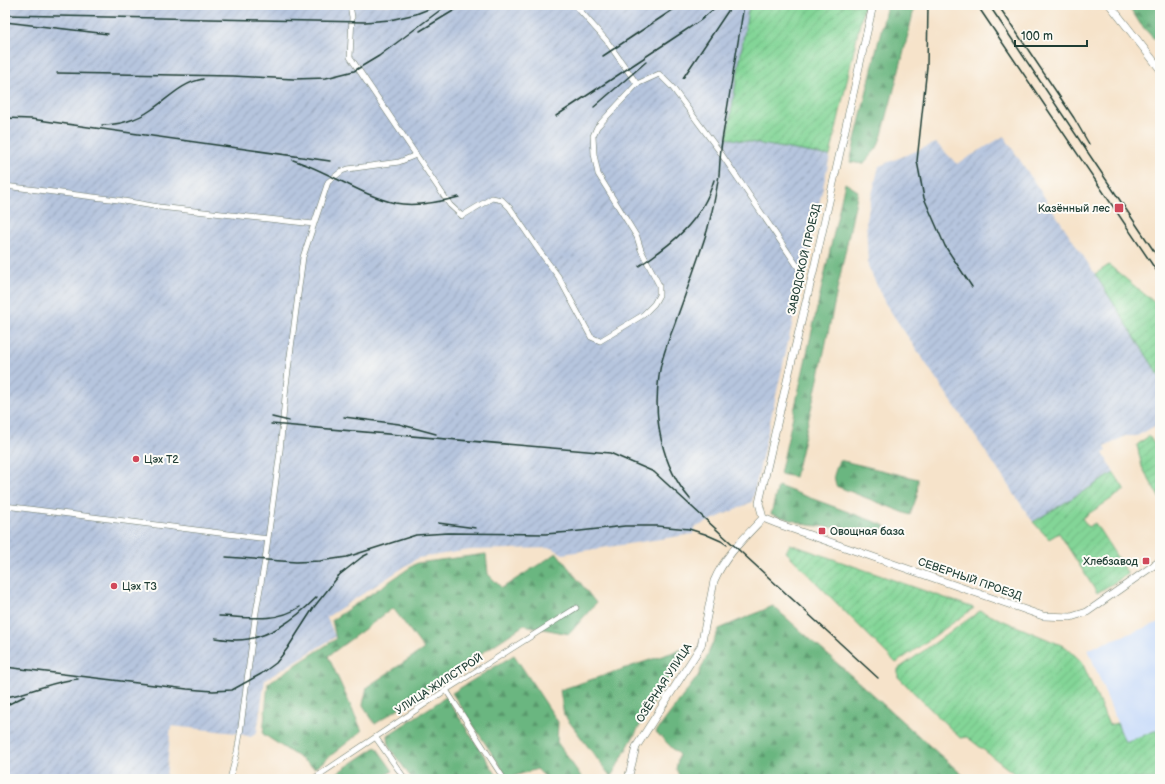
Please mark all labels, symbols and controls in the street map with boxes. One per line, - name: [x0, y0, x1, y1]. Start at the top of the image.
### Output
- scale bar: [1015, 22, 1087, 48]
- text: 100 m: [1021, 29, 1053, 44]
- street label: ЗАВОДСКОЙ ПРОЕЗД: [785, 202, 823, 316]
- place label: Казённый лес: [1038, 202, 1111, 215]
- marker: Казённый лес: [1113, 202, 1125, 214]
- place label: Цэх Т2: [144, 453, 179, 466]
- marker: Цэх Т2: [131, 454, 141, 464]
- place label: Овощная база: [830, 525, 905, 538]
- marker: Овощная база: [817, 526, 827, 536]
- street label: СЕВЕРНЫЙ ПРОЕЗД: [916, 555, 1024, 603]
- place label: Хлебзавод: [1083, 555, 1138, 568]
- marker: Хлебзавод: [1141, 556, 1151, 566]
- place label: Цэх Т3: [122, 580, 157, 593]
- marker: Цэх Т3: [109, 581, 119, 591]
- street label: ОЗЁРНАЯ УЛИЦА: [633, 640, 695, 725]
- street label: УЛИЦА ЖИЛСТРОЙ: [393, 651, 485, 717]

